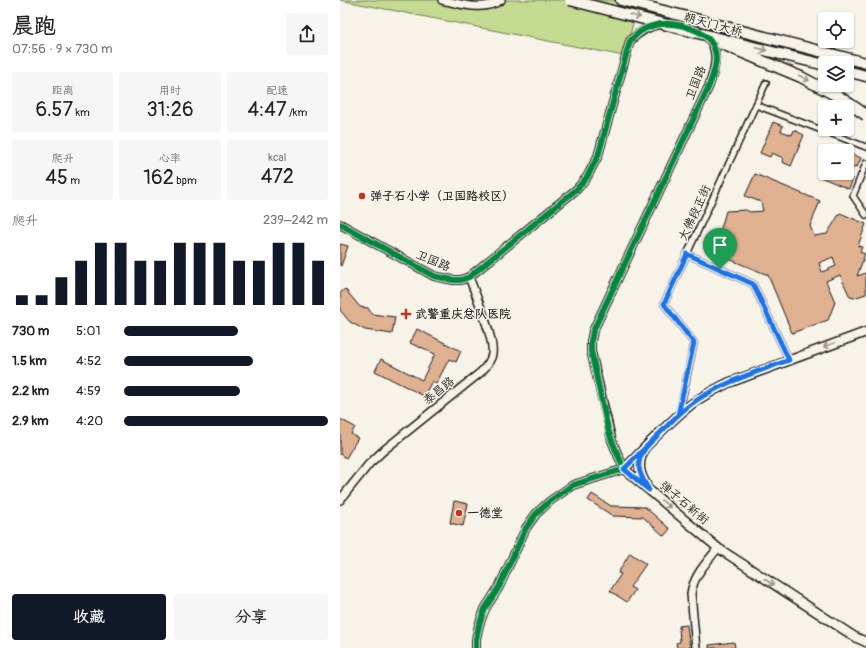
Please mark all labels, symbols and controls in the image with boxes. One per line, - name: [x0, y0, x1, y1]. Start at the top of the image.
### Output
- street label: 朝天门大桥: [682, 10, 745, 40]
- text: 晨跑: [12, 12, 56, 40]
- map controls: [818, 12, 854, 180]
- button: locate: [818, 12, 854, 48]
- button: share: [286, 13, 328, 55]
- one-way arrow: [628, 13, 641, 21]
- text: 07:56 · 9 × 730 m: [12, 41, 113, 57]
- one-way arrow: [754, 46, 767, 53]
- button: layers: [818, 56, 854, 92]
- street label: 卫国路: [683, 64, 709, 102]
- one-way arrow: [798, 75, 810, 83]
- text: 距离: [52, 84, 74, 97]
- text: 用时: [159, 84, 181, 97]
- text: 配速: [266, 84, 288, 97]
- text: 6.57: [36, 97, 73, 122]
- text: 31:26: [146, 97, 194, 122]
- text: 4:47: [247, 97, 287, 122]
- button: +: [818, 100, 854, 136]
- text: km: [73, 106, 90, 119]
- text: /km: [287, 106, 307, 119]
- button: −: [818, 144, 854, 180]
- text: kcal: [268, 151, 286, 164]
- text: 爬升: [52, 152, 74, 165]
- text: 心率: [159, 152, 181, 165]
- text: 472: [261, 164, 294, 189]
- text: 45: [45, 165, 68, 190]
- text: 162: [143, 165, 174, 190]
- text: m: [68, 174, 80, 187]
- text: bpm: [174, 174, 197, 187]
- street label: 大佛段正街: [676, 183, 714, 243]
- place label: 弹子石小学（卫国路校区）: [370, 189, 514, 204]
- marker: 弹子石小学（卫国路校区）: [357, 191, 367, 201]
- text: 239–242 m: [263, 212, 328, 228]
- text: 爬升: [12, 213, 38, 229]
- pin: [703, 228, 737, 269]
- icon: arrive: [709, 234, 731, 256]
- street label: 卫国路: [413, 247, 453, 275]
- place label: 武警重庆总队医院: [415, 307, 511, 322]
- marker: 武警重庆总队医院: [400, 308, 412, 320]
- text: 730 m: [12, 323, 49, 339]
- text: 5:01: [76, 323, 100, 339]
- one-way arrow: [824, 342, 836, 350]
- text: 1.5 km: [12, 353, 47, 369]
- text: 4:52: [76, 353, 101, 369]
- street label: 泰昌路: [420, 374, 458, 408]
- text: 2.2 km: [12, 383, 49, 399]
- text: 4:59: [76, 383, 101, 399]
- text: 2.9 km: [12, 413, 49, 429]
- text: 4:20: [76, 413, 103, 429]
- street label: 弹子石新街: [656, 478, 712, 528]
- one-way arrow: [660, 499, 671, 508]
- place label: 一德堂: [467, 506, 503, 521]
- marker: 一德堂: [454, 508, 464, 518]
- one-way arrow: [763, 578, 775, 586]
- button: 收藏: [12, 594, 166, 640]
- button: 分享: [174, 594, 328, 640]

